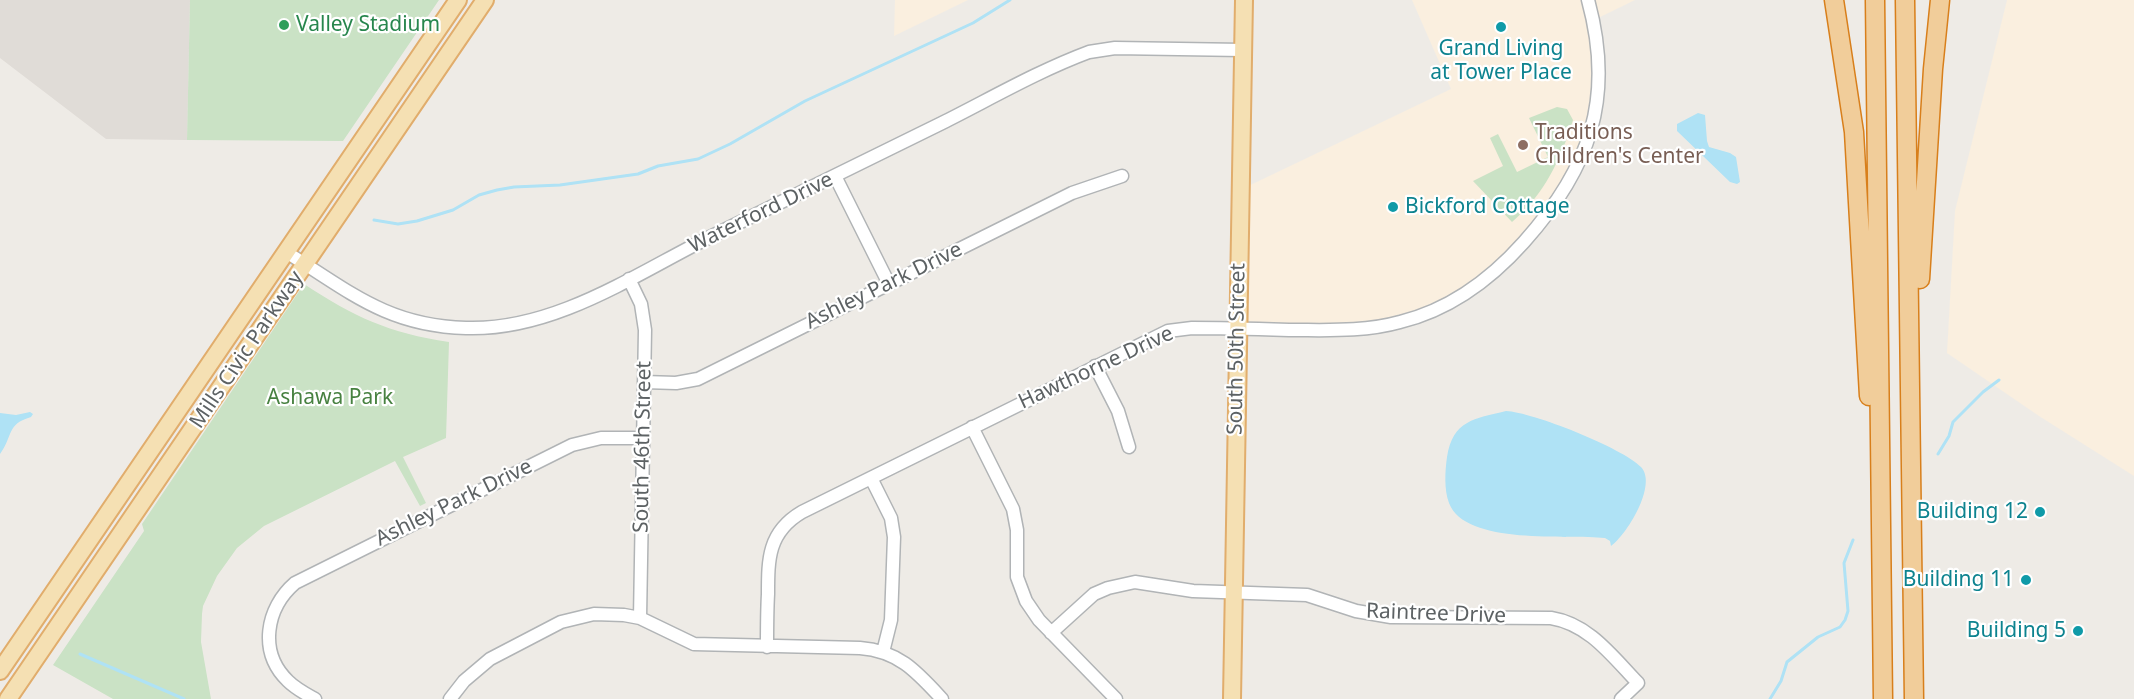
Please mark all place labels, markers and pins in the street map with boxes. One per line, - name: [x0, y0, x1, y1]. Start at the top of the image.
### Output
- place label: Valley Stadium: [296, 12, 440, 38]
- marker: Valley Stadium: [277, 18, 291, 32]
- marker: Grand Living at Tower Place: [1494, 20, 1508, 34]
- place label: Grand Living at Tower Place: [1430, 36, 1572, 86]
- place label: Traditions Children's Center: [1535, 120, 1704, 170]
- marker: Traditions Children's Center: [1516, 138, 1530, 152]
- place label: Bickford Cottage: [1405, 194, 1570, 220]
- marker: Bickford Cottage: [1386, 200, 1400, 214]
- place label: Building 12: [1917, 499, 2028, 525]
- marker: Building 12: [2033, 505, 2047, 519]
- place label: Building 11: [1903, 567, 2014, 593]
- marker: Building 11: [2019, 573, 2033, 587]
- place label: Building 5: [1967, 618, 2066, 644]
- marker: Building 5: [2071, 624, 2085, 638]

